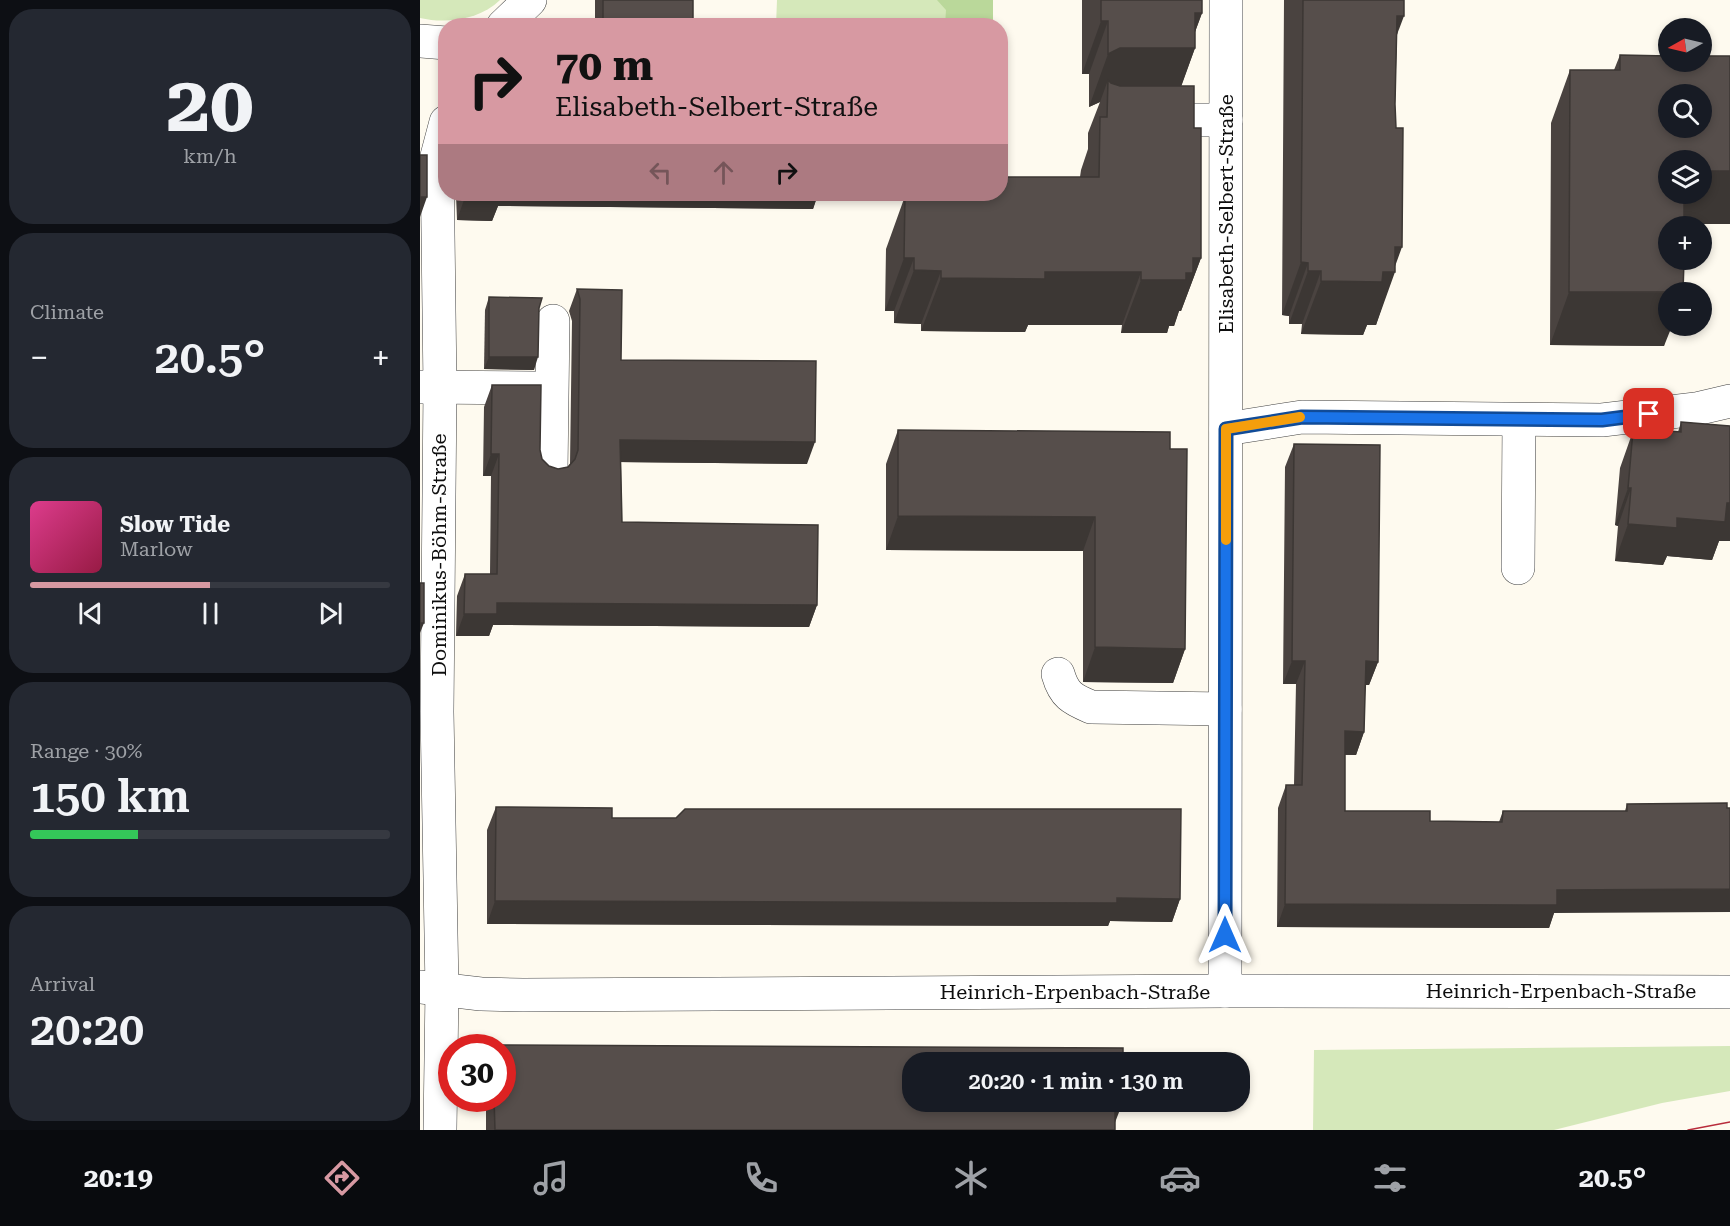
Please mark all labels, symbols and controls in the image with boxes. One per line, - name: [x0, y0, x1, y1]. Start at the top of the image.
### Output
- north arrow: [1658, 18, 1712, 72]
- map controls: [1658, 18, 1712, 336]
- text: 70 m: [555, 41, 653, 90]
- icon: right: [456, 42, 534, 120]
- text: 20: [166, 59, 254, 150]
- button: search: [1658, 84, 1712, 138]
- text: Elisabeth-Selbert-Straße: [555, 91, 878, 123]
- street label: Elisabeth-Selbert-Straße: [1214, 94, 1238, 334]
- text: km/h: [183, 144, 237, 168]
- button: layers: [1658, 150, 1712, 204]
- icon: left: [644, 156, 677, 189]
- icon: ahead: [707, 156, 740, 189]
- icon: right: [770, 156, 803, 189]
- button: +: [1658, 216, 1712, 270]
- button: −: [1658, 282, 1712, 336]
- text: Climate: [30, 300, 104, 324]
- text: 20.5°: [154, 331, 266, 384]
- text: −: [30, 338, 48, 377]
- text: +: [372, 338, 390, 377]
- pin: [1623, 388, 1674, 439]
- icon: arrive: [1632, 397, 1665, 430]
- street label: Dominikus-Böhm-Straße: [427, 434, 451, 676]
- text: Slow Tide: [120, 512, 230, 537]
- text: Marlow: [120, 537, 193, 561]
- icon: previous: [74, 597, 107, 630]
- icon: pause: [194, 597, 227, 630]
- icon: next: [314, 597, 347, 630]
- text: Range · 30%: [30, 739, 142, 763]
- text: 150 km: [30, 770, 190, 823]
- position arrow: [1193, 903, 1257, 967]
- text: Arrival: [30, 972, 95, 996]
- street label: Heinrich-Erpenbach-Straße: [1426, 979, 1696, 1003]
- street label: Heinrich-Erpenbach-Straße: [940, 980, 1210, 1004]
- text: 20:20: [30, 1003, 144, 1056]
- speed limit sign: 30: [438, 1034, 516, 1112]
- text: 20:20 · 1 min · 130 m: [969, 1069, 1183, 1094]
- icon: directions: [321, 1157, 363, 1199]
- icon: music: [530, 1157, 572, 1199]
- icon: phone: [740, 1157, 782, 1199]
- icon: climate: [950, 1157, 992, 1199]
- icon: car: [1159, 1157, 1201, 1199]
- icon: filters: [1369, 1157, 1411, 1199]
- text: 20:19: [84, 1162, 153, 1194]
- text: 20.5°: [1579, 1162, 1646, 1194]

